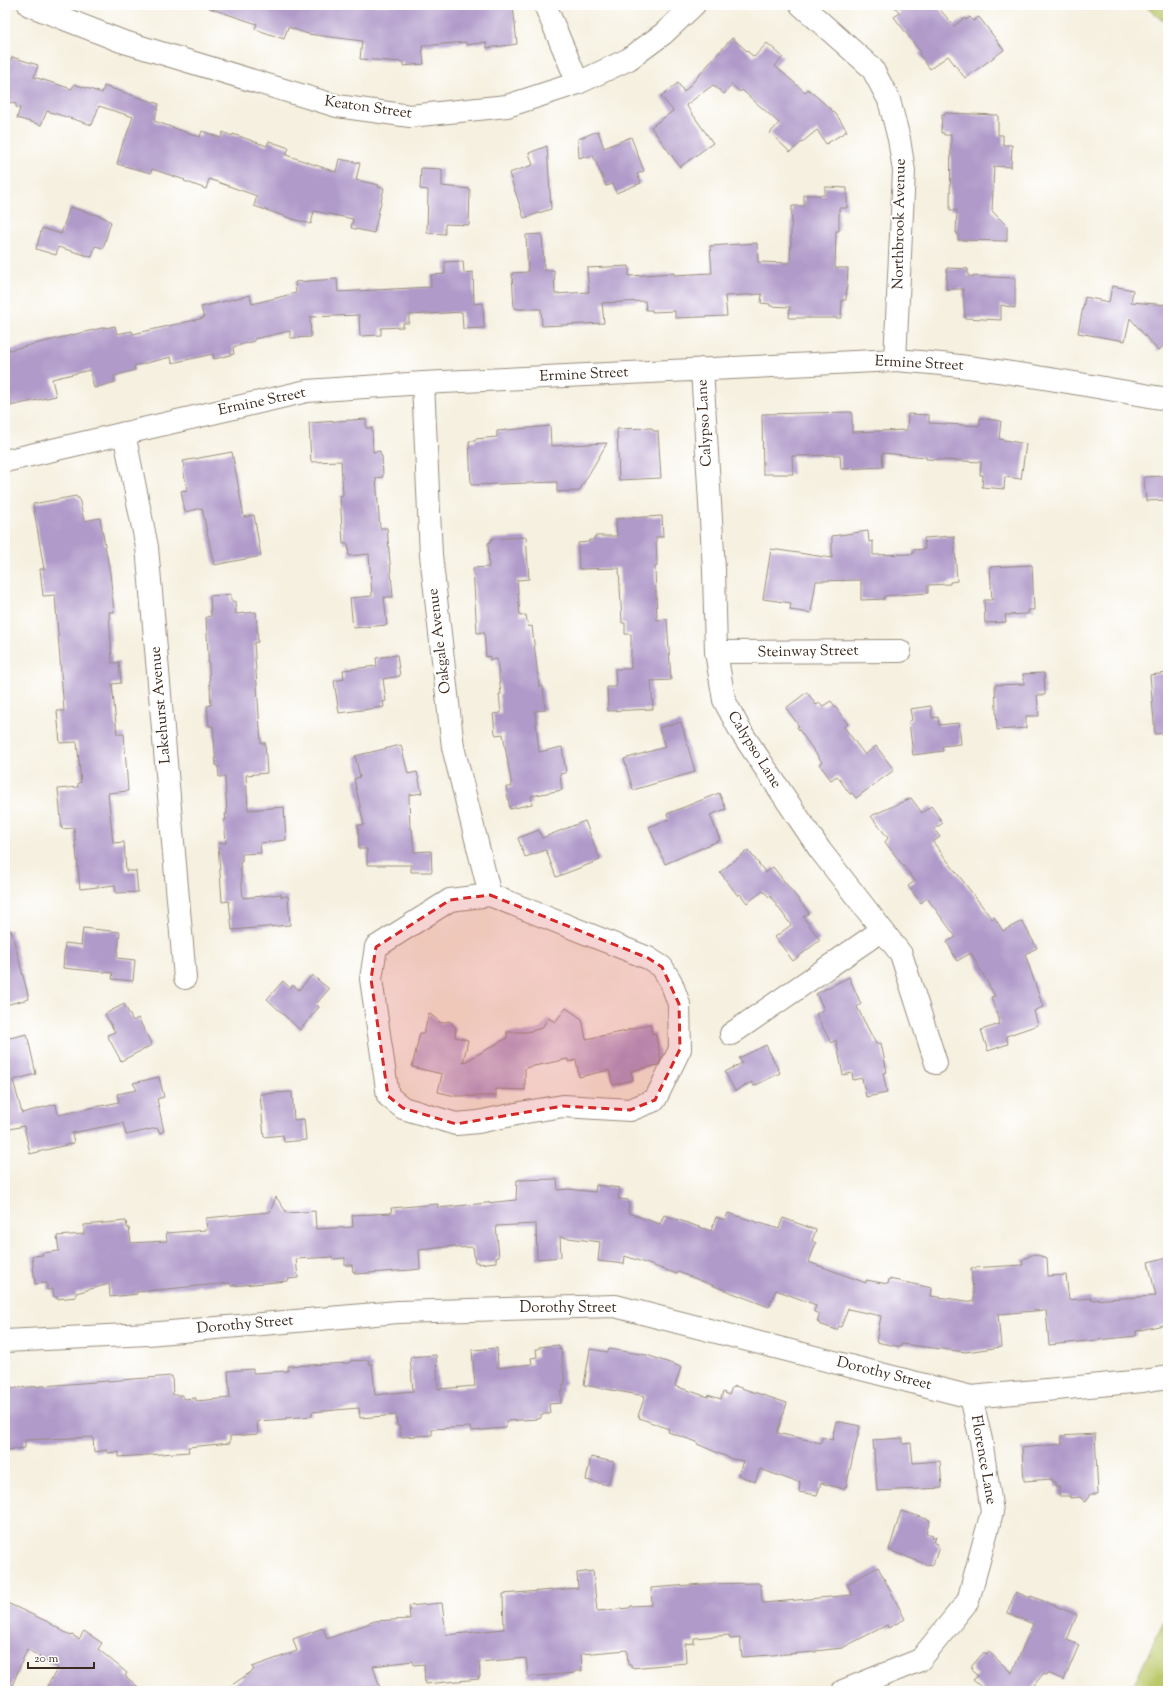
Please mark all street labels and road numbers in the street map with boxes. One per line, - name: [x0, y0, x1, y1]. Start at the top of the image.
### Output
- street label: Keaton Street: [323, 91, 413, 125]
- street label: Northbrook Avenue: [888, 158, 912, 290]
- street label: Ermine Street: [874, 351, 964, 377]
- street label: Ermine Street: [539, 362, 629, 388]
- street label: Calypso Lane: [692, 379, 718, 467]
- street label: Ermine Street: [216, 382, 308, 422]
- street label: Oakgale Avenue: [423, 587, 457, 695]
- street label: Steinway Street: [757, 641, 859, 663]
- street label: Lakehurst Avenue: [145, 645, 177, 765]
- street label: Calypso Lane: [722, 707, 786, 793]
- street label: Dorothy Street: [519, 1298, 617, 1319]
- street label: Dorothy Street: [196, 1310, 294, 1340]
- street label: Dorothy Street: [834, 1352, 934, 1396]
- street label: Florence Lane: [965, 1414, 1001, 1506]

